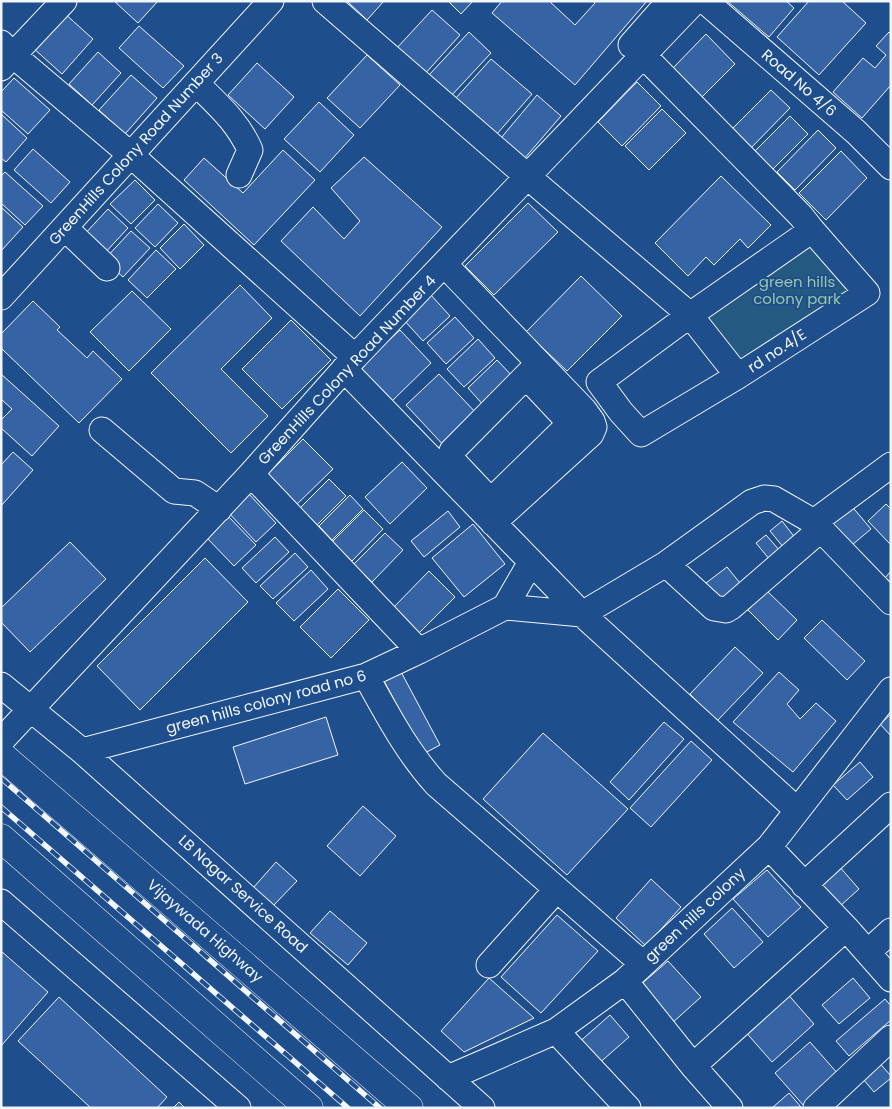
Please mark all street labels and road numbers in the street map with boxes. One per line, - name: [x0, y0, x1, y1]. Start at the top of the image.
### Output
- street label: Road No 4/6: [757, 44, 841, 121]
- street label: GreenHills Colony Road Number 3: [44, 48, 228, 249]
- street label: GreenHills Colony Road Number 4: [253, 270, 440, 469]
- street label: rd no.4/E: [743, 324, 810, 377]
- street label: green hills colony road no 6: [163, 665, 368, 738]
- street label: LB Nagar Service Road: [174, 830, 313, 957]
- street label: green hills colony: [640, 862, 750, 967]
- street label: Vijaywada Highway: [143, 874, 268, 987]

